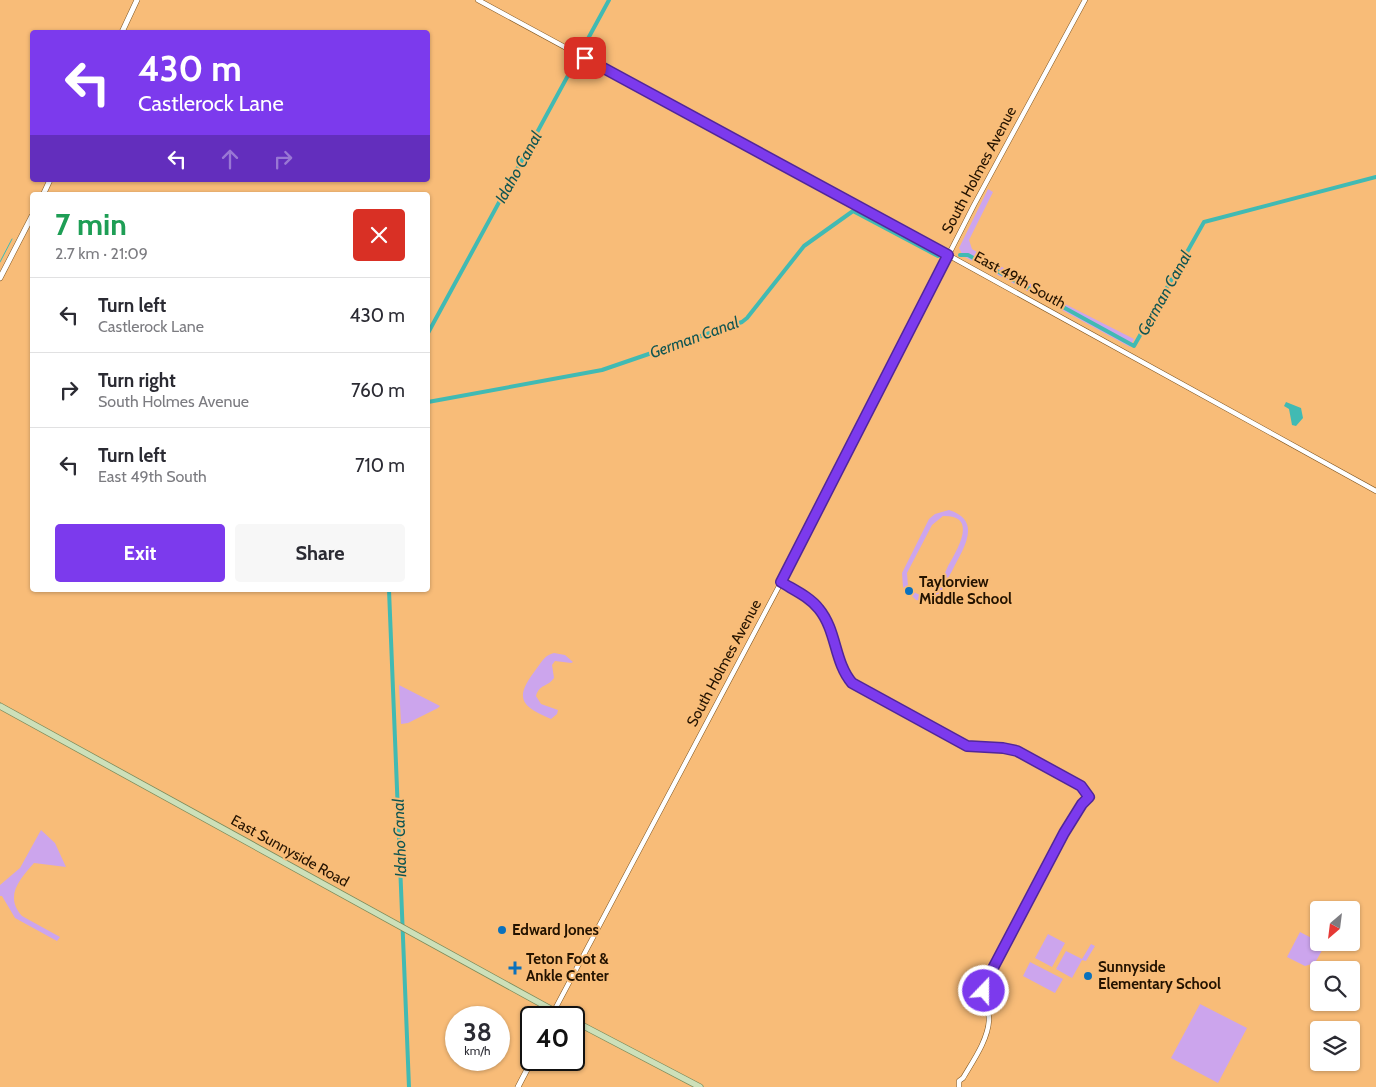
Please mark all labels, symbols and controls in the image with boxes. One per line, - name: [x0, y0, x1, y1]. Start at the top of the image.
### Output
- pin: [564, 37, 606, 79]
- icon: arrive: [571, 44, 599, 72]
- text: 430 m: [138, 47, 242, 90]
- icon: left: [55, 50, 120, 115]
- text: Castlerock Lane: [138, 90, 284, 117]
- street label: South Holmes Avenue: [938, 103, 1020, 237]
- water label: Idaho Canal: [491, 128, 546, 206]
- icon: left: [163, 145, 191, 173]
- icon: ahead: [216, 145, 244, 173]
- icon: right: [269, 145, 297, 173]
- text: 7 min: [55, 206, 127, 243]
- button: close: [353, 209, 405, 261]
- text: 2.7 km · 21:09: [55, 244, 148, 263]
- street label: East 49th South: [971, 247, 1069, 313]
- water label: German Canal: [1133, 248, 1196, 339]
- text: Turn left: [98, 294, 166, 317]
- icon: left: [55, 301, 83, 329]
- text: 430 m: [350, 304, 405, 327]
- water label: German Canal: [647, 312, 742, 362]
- text: Castlerock Lane: [98, 317, 204, 336]
- text: Turn right: [98, 369, 176, 392]
- icon: right: [55, 376, 83, 404]
- text: 760 m: [351, 379, 405, 402]
- text: South Holmes Avenue: [98, 392, 249, 411]
- text: Turn left: [98, 444, 166, 467]
- icon: left: [55, 451, 83, 479]
- text: 710 m: [355, 454, 405, 477]
- text: East 49th South: [98, 467, 207, 486]
- button: Exit: [55, 524, 225, 582]
- button: Share: [235, 524, 405, 582]
- place label: Taylorview Middle School: [919, 573, 1012, 608]
- marker: Taylorview Middle School: [903, 585, 915, 597]
- street label: South Holmes Avenue: [683, 596, 765, 730]
- water label: Idaho Canal: [389, 798, 410, 878]
- street label: East Sunnyside Road: [228, 811, 352, 891]
- north arrow: [1310, 901, 1360, 951]
- map controls: [1310, 901, 1360, 1071]
- place label: Edward Jones: [512, 921, 599, 939]
- marker: Edward Jones: [496, 924, 508, 936]
- place label: Teton Foot & Ankle Center: [526, 950, 609, 985]
- place label: Sunnyside Elementary School: [1098, 958, 1221, 993]
- marker: Teton Foot & Ankle Center: [508, 961, 522, 975]
- button: search: [1310, 961, 1360, 1011]
- position arrow: [957, 964, 1009, 1016]
- marker: Sunnyside Elementary School: [1082, 970, 1094, 982]
- speed limit sign: 40: [520, 1006, 585, 1071]
- text: 38: [463, 1017, 492, 1047]
- button: layers: [1310, 1021, 1360, 1071]
- text: km/h: [464, 1043, 491, 1058]

